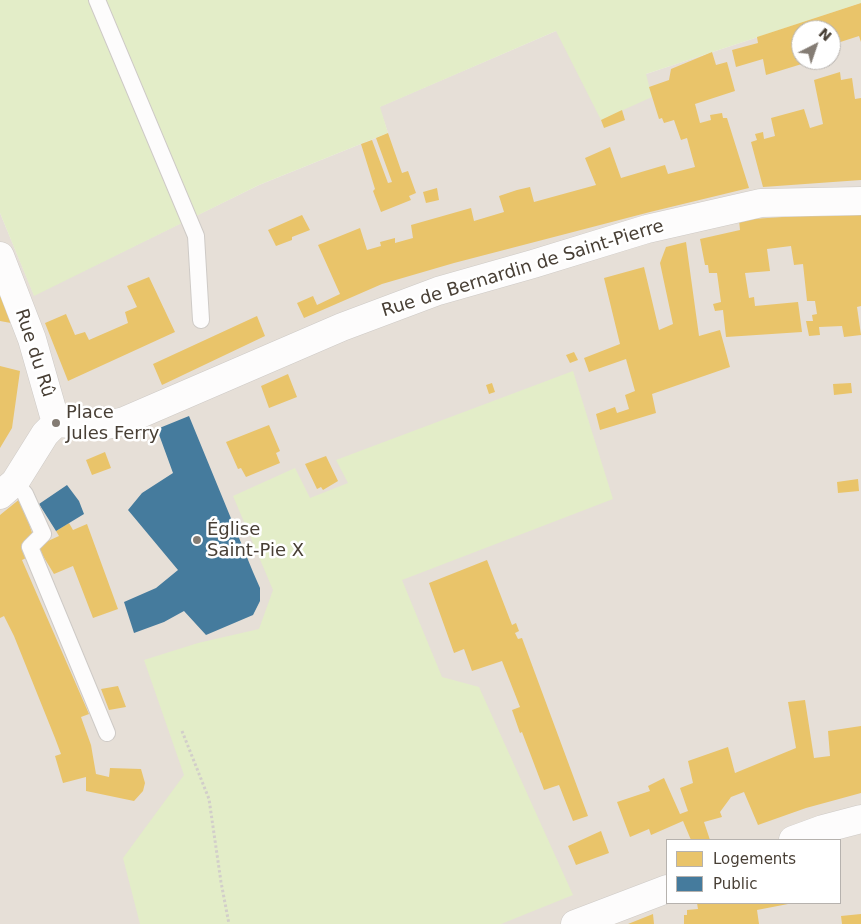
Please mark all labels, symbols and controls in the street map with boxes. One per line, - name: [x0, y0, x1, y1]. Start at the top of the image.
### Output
- north arrow: [791, 20, 841, 70]
- text: N: [816, 25, 835, 44]
- street label: Rue de Bernardin de Saint-Pierre: [379, 216, 667, 322]
- street label: Rue du Rû: [10, 306, 58, 400]
- place label: Place Jules Ferry: [66, 402, 159, 444]
- marker: Place Jules Ferry: [50, 417, 62, 429]
- place label: Église Saint-Pie X: [207, 519, 304, 562]
- marker: Église Saint-Pie X: [191, 534, 203, 546]
- legend: [666, 839, 841, 904]
- text: Logements: [713, 850, 796, 868]
- text: Public: [713, 875, 757, 893]

